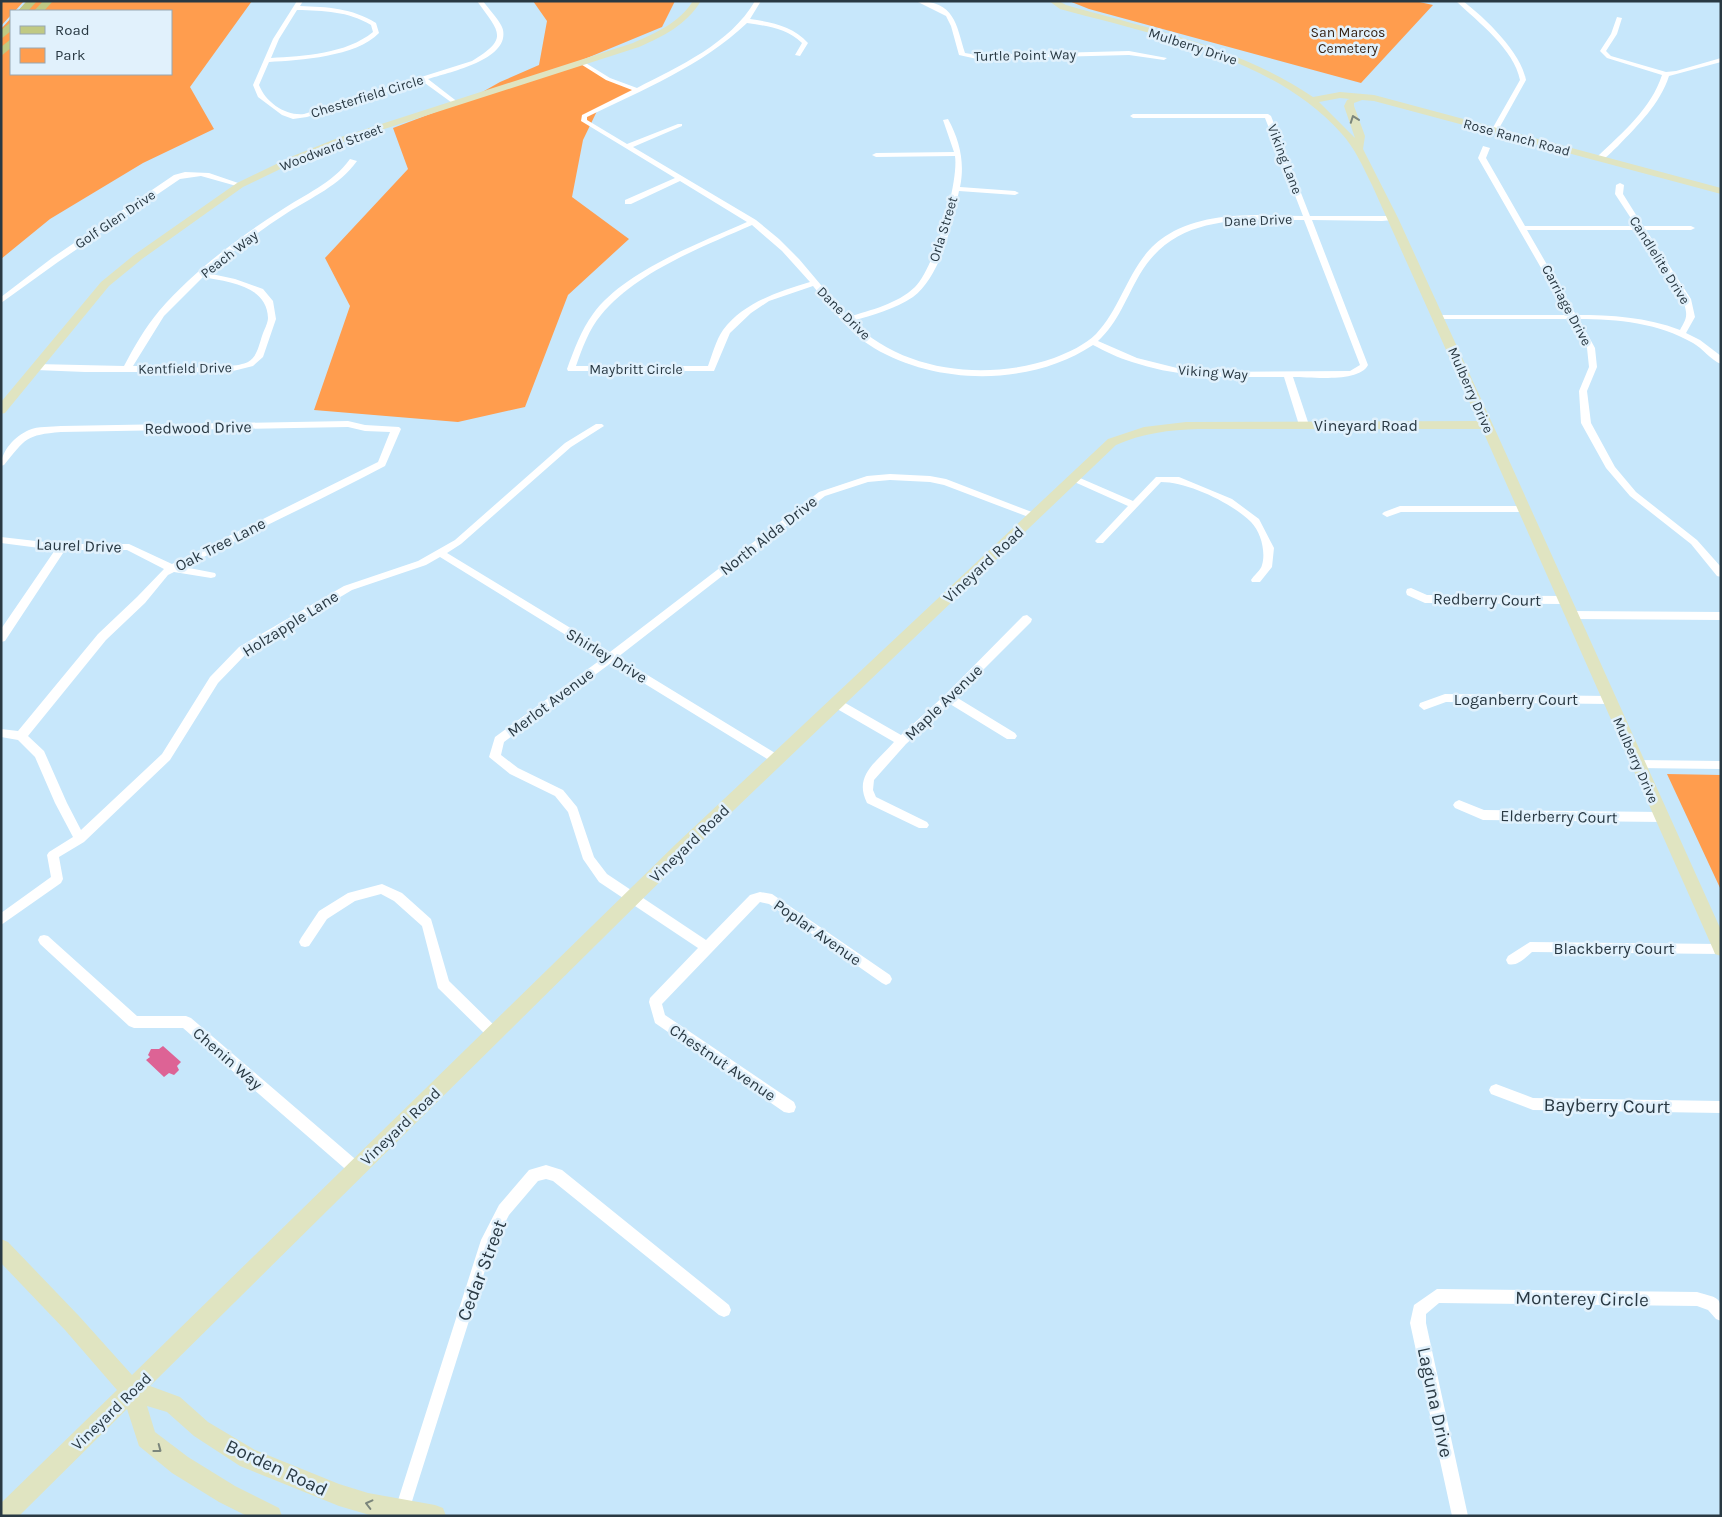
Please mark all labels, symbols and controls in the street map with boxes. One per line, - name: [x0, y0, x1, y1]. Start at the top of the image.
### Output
- legend: [10, 10, 172, 75]
- text: Road: [55, 21, 90, 39]
- street label: Mulberry Drive: [1146, 24, 1239, 69]
- park label: San Marcos Cemetery: [1311, 24, 1385, 57]
- text: Park: [55, 46, 85, 64]
- street label: Turtle Point Way: [974, 46, 1077, 65]
- street label: Chesterfield Circle: [309, 71, 426, 122]
- one-way arrow: [1350, 115, 1360, 124]
- street label: Rose Ranch Road: [1462, 115, 1572, 160]
- street label: Woodward Street: [277, 120, 385, 175]
- street label: Viking Lane: [1263, 122, 1306, 197]
- street label: Golf Glen Drive: [72, 186, 159, 253]
- street label: Orla Street: [925, 194, 961, 264]
- street label: Dane Drive: [1223, 211, 1293, 230]
- street label: Candlelite Drive: [1626, 213, 1693, 307]
- street label: Peach Way: [197, 226, 262, 282]
- street label: Carriage Drive: [1538, 262, 1595, 349]
- street label: Dane Drive: [813, 283, 874, 344]
- street label: Mulberry Drive: [1444, 345, 1497, 436]
- street label: Kentfield Drive: [138, 359, 232, 378]
- street label: Maybritt Circle: [589, 361, 683, 378]
- street label: Viking Way: [1177, 362, 1249, 383]
- street label: Vineyard Road: [1314, 416, 1418, 435]
- street label: Redwood Drive: [144, 417, 252, 438]
- street label: North Alda Drive: [716, 492, 821, 579]
- street label: Oak Tree Lane: [172, 514, 269, 575]
- street label: Vineyard Road: [939, 522, 1028, 607]
- street label: Laurel Drive: [36, 535, 122, 556]
- street label: Holzapple Lane: [239, 586, 342, 661]
- street label: Redberry Court: [1433, 589, 1541, 610]
- street label: Shirley Drive: [563, 624, 651, 687]
- street label: Maple Avenue: [900, 660, 986, 744]
- street label: Merlot Avenue: [503, 664, 597, 741]
- street label: Loganberry Court: [1454, 690, 1578, 709]
- street label: Mulberry Drive: [1609, 715, 1662, 806]
- street label: Vineyard Road: [645, 800, 733, 886]
- street label: Elderberry Court: [1500, 806, 1618, 827]
- street label: Poplar Avenue: [770, 895, 865, 970]
- street label: Blackberry Court: [1553, 939, 1675, 958]
- street label: Chestnut Avenue: [666, 1020, 779, 1105]
- street label: Chenin Way: [189, 1023, 267, 1094]
- street label: Vineyard Road: [356, 1083, 444, 1169]
- street label: Bayberry Court: [1543, 1094, 1671, 1118]
- street label: Cedar Street: [453, 1217, 511, 1324]
- street label: Monterey Circle: [1515, 1287, 1649, 1311]
- street label: Laguna Drive: [1413, 1345, 1457, 1459]
- street label: Vineyard Road: [67, 1368, 155, 1454]
- street label: Borden Road: [222, 1435, 331, 1501]
- one-way arrow: [152, 1443, 161, 1451]
- one-way arrow: [365, 1499, 374, 1510]

